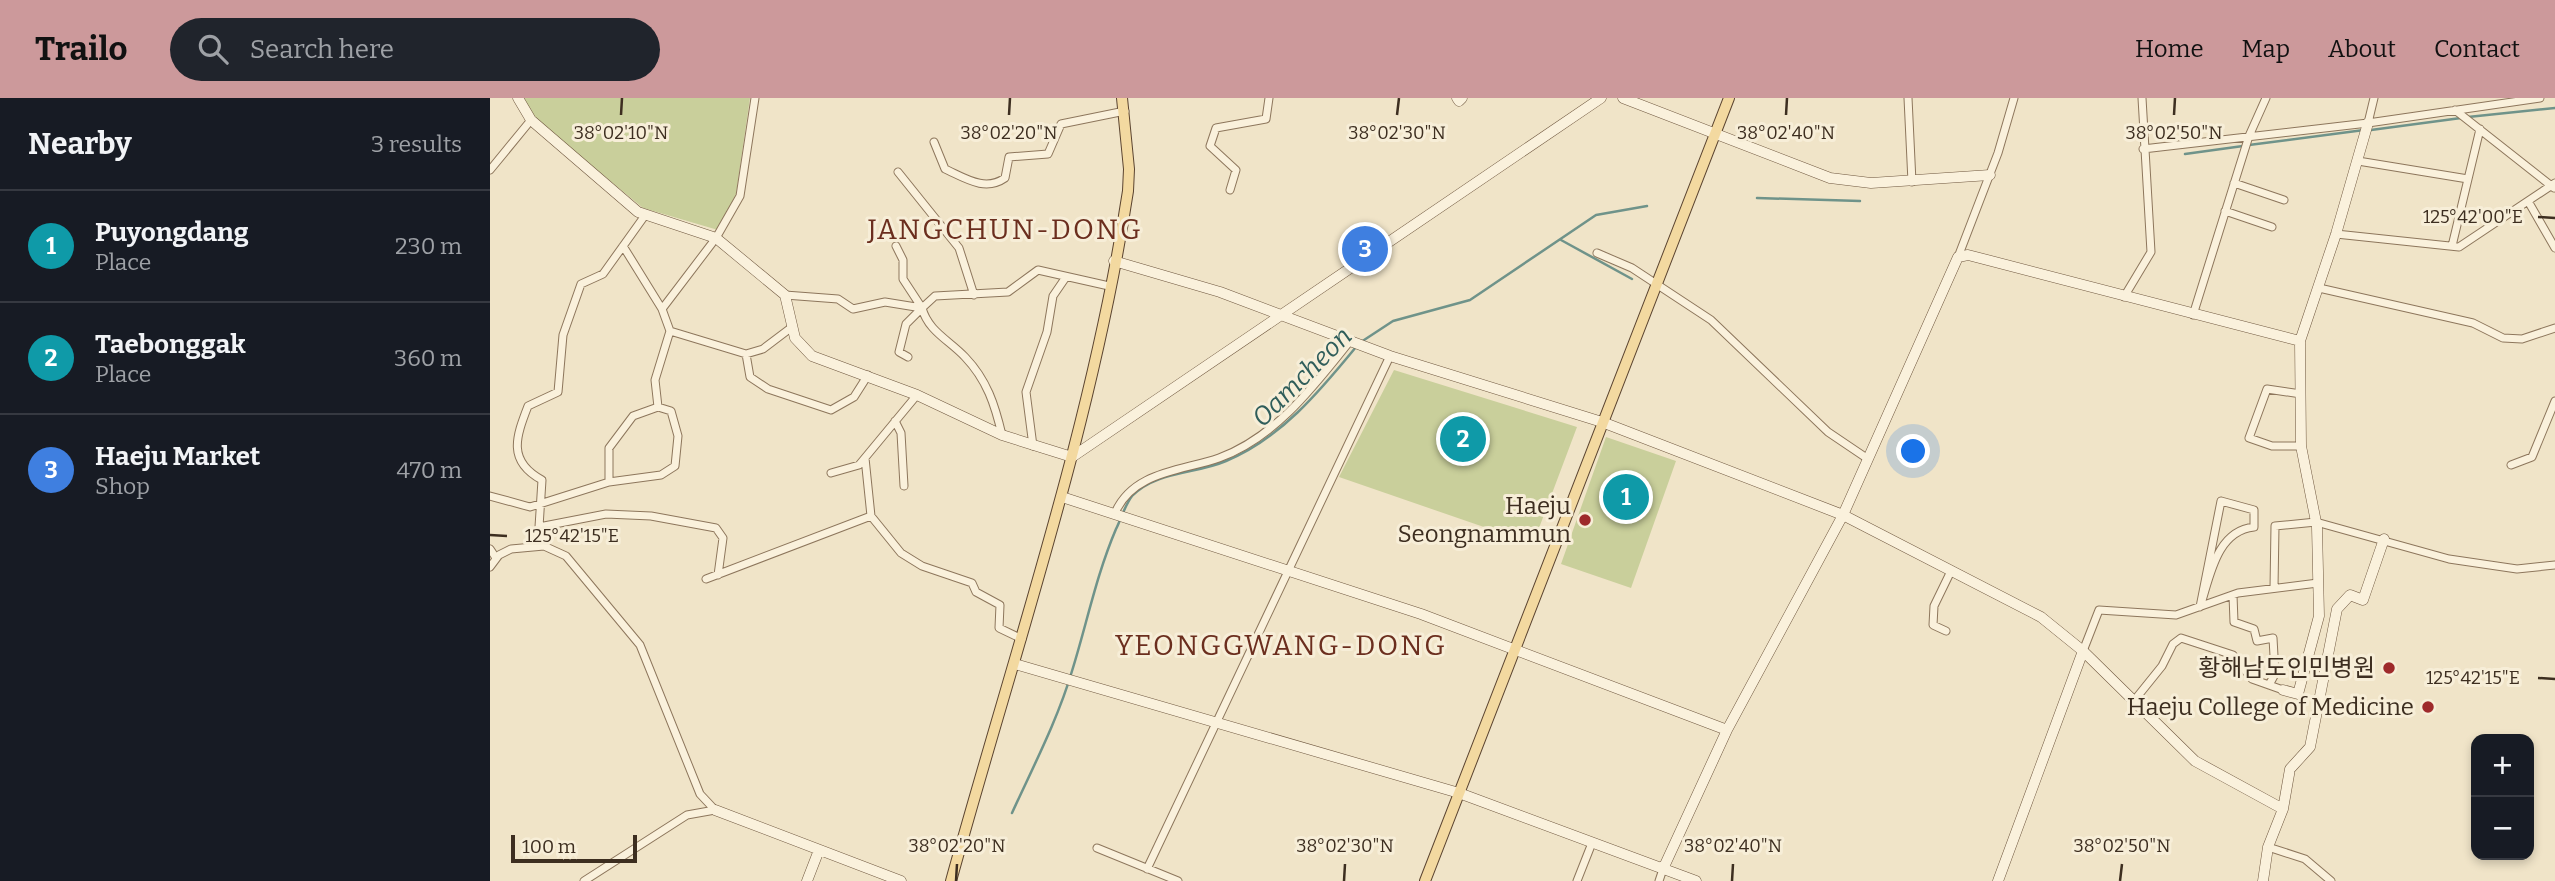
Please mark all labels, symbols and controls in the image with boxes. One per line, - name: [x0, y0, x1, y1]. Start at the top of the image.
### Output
- search box: [170, 18, 660, 81]
- text: Trailo: [35, 29, 128, 69]
- icon: search: [194, 30, 232, 68]
- text: Search here: [250, 34, 394, 65]
- text: Home: [2135, 35, 2204, 63]
- text: Map: [2242, 35, 2290, 63]
- text: About: [2328, 35, 2396, 63]
- text: Contact: [2434, 35, 2520, 63]
- text: 38°02'10"N: [574, 122, 668, 144]
- text: 38°02'20"N: [960, 122, 1058, 144]
- text: 38°02'30"N: [1348, 122, 1446, 144]
- text: 38°02'40"N: [1737, 122, 1835, 144]
- text: 38°02'50"N: [2126, 122, 2222, 144]
- text: Nearby: [28, 126, 132, 162]
- text: 3 results: [371, 130, 462, 158]
- text: 125°42'00"E: [2423, 206, 2523, 228]
- district label: JANGCHUN-DONG: [866, 213, 1143, 246]
- text: Puyongdang: [95, 217, 249, 248]
- pin: 3: [1342, 223, 1388, 275]
- text: 1: [46, 232, 56, 260]
- text: 230 m: [395, 232, 462, 260]
- text: Place: [95, 248, 151, 276]
- water label: Oamcheon: [1246, 321, 1358, 433]
- text: Taebonggak: [95, 329, 246, 360]
- text: 2: [45, 344, 57, 372]
- text: 360 m: [394, 344, 462, 372]
- text: Place: [95, 360, 151, 388]
- pin: 2: [1440, 413, 1486, 465]
- your location: [1896, 434, 1930, 468]
- text: Haeju Market: [95, 441, 260, 472]
- text: 3: [44, 456, 58, 484]
- text: 470 m: [396, 456, 462, 484]
- pin: 1: [1603, 471, 1649, 523]
- text: Shop: [95, 472, 150, 500]
- place label: Haeju Seongnammun: [1398, 492, 1571, 548]
- marker: Haeju Seongnammun: [1577, 512, 1593, 528]
- text: 125°42'15"E: [525, 525, 619, 547]
- district label: YEONGGWANG-DONG: [1115, 629, 1447, 662]
- place label: 황해남도인민병원: [2198, 654, 2375, 682]
- marker: 황해남도인민병원: [2381, 660, 2397, 676]
- text: 125°42'15"E: [2426, 667, 2520, 689]
- place label: Haeju College of Medicine: [2127, 693, 2414, 721]
- marker: Haeju College of Medicine: [2420, 699, 2436, 715]
- map controls: [2471, 734, 2534, 860]
- button: +: [2471, 734, 2534, 797]
- button: −: [2471, 797, 2534, 860]
- scale bar: [511, 832, 637, 864]
- text: 100 m: [522, 835, 576, 858]
- text: 38°02'20"N: [908, 835, 1006, 857]
- text: 38°02'30"N: [1296, 835, 1394, 857]
- text: 38°02'40"N: [1684, 835, 1782, 857]
- text: 38°02'50"N: [2074, 835, 2170, 857]

